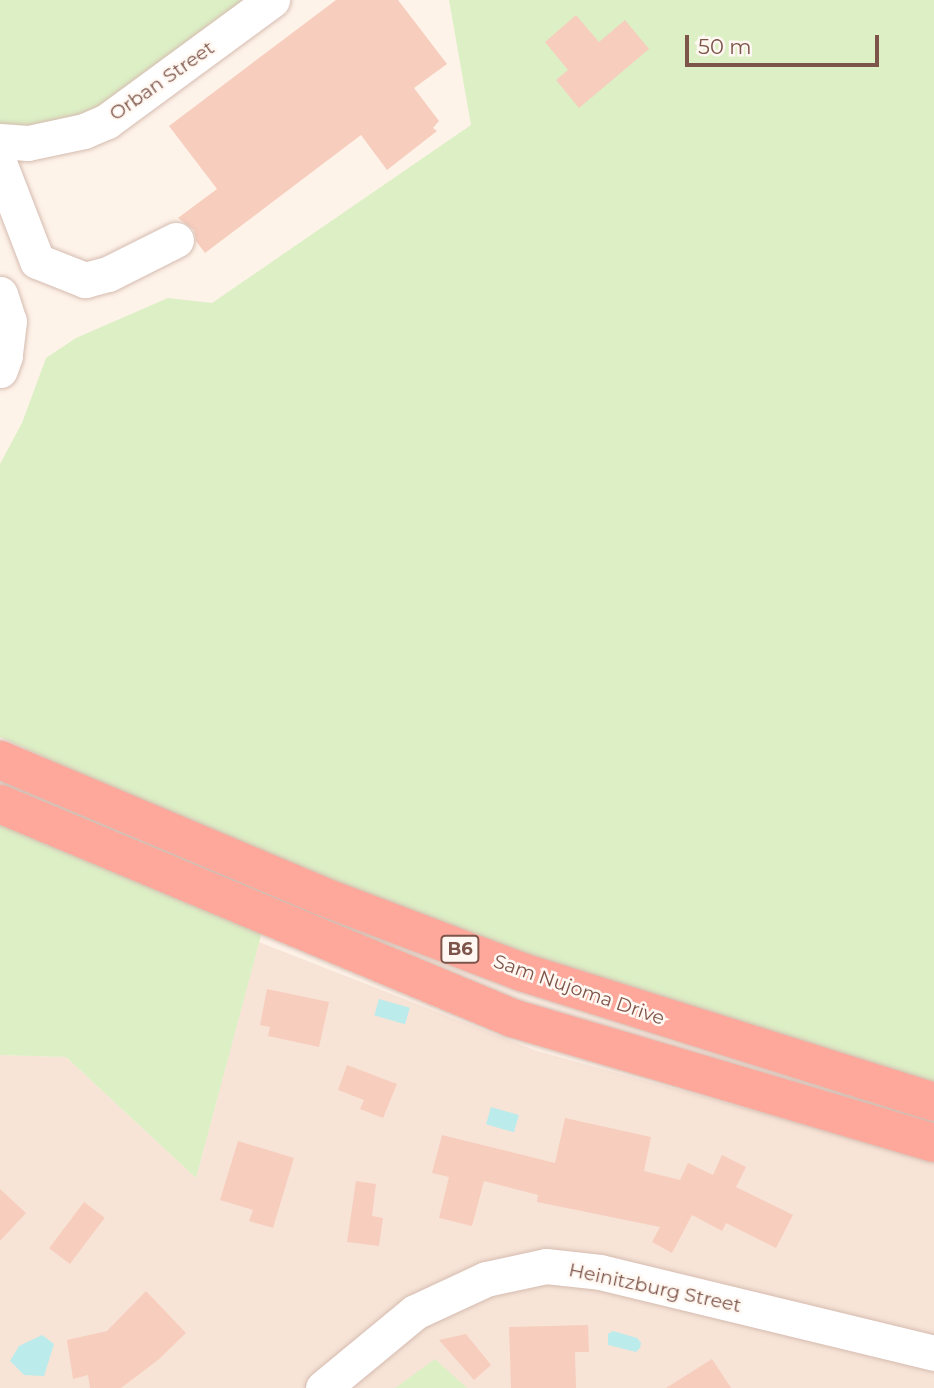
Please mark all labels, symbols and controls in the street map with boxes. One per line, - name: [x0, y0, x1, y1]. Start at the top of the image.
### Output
- scale bar: [689, 21, 883, 65]
- text: 50 m: [698, 34, 752, 59]
- street label: Orban Street: [105, 36, 219, 126]
- road number: B6: [439, 934, 481, 964]
- street label: Sam Nujoma Drive: [490, 950, 668, 1030]
- street label: Heinitzburg Street: [567, 1259, 743, 1317]

